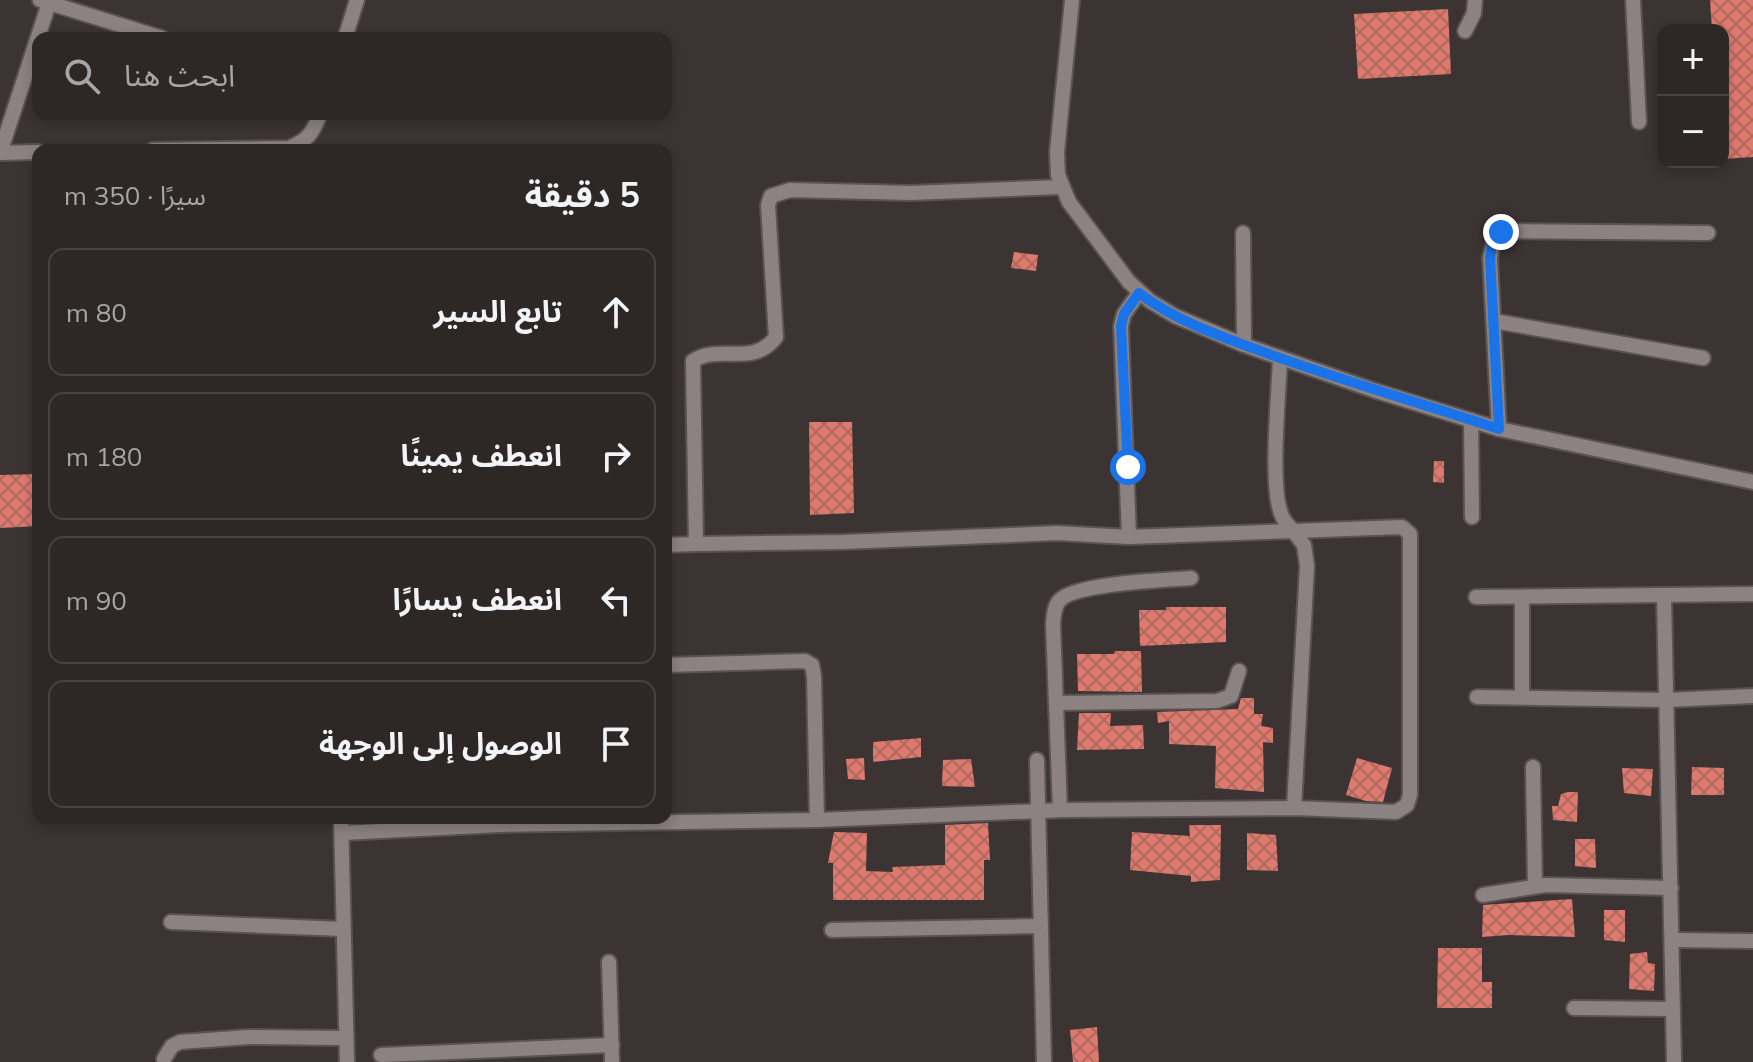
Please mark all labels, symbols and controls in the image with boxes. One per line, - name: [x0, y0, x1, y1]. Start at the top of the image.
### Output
- map controls: [1657, 24, 1729, 168]
- button: +: [1657, 24, 1729, 96]
- search box: [32, 32, 672, 120]
- icon: search: [60, 54, 104, 98]
- text: ابحث هنا: [124, 56, 235, 94]
- button: −: [1657, 96, 1729, 168]
- text: 5 دقيقة: [525, 173, 640, 216]
- text: سيرًا · 350 m: [64, 179, 206, 212]
- route end: [1483, 214, 1519, 250]
- icon: ahead: [594, 290, 638, 334]
- text: تابع السير: [433, 292, 562, 330]
- text: 80 m: [66, 296, 127, 329]
- icon: right: [594, 434, 638, 478]
- text: انعطف يمينًا: [400, 436, 562, 474]
- text: 180 m: [66, 440, 142, 473]
- route start: [1110, 449, 1146, 485]
- icon: left: [594, 578, 638, 622]
- text: انعطف يسارًا: [393, 580, 562, 618]
- text: 90 m: [66, 584, 127, 617]
- icon: arrive: [594, 722, 638, 766]
- text: الوصول إلى الوجهة: [319, 724, 562, 762]

